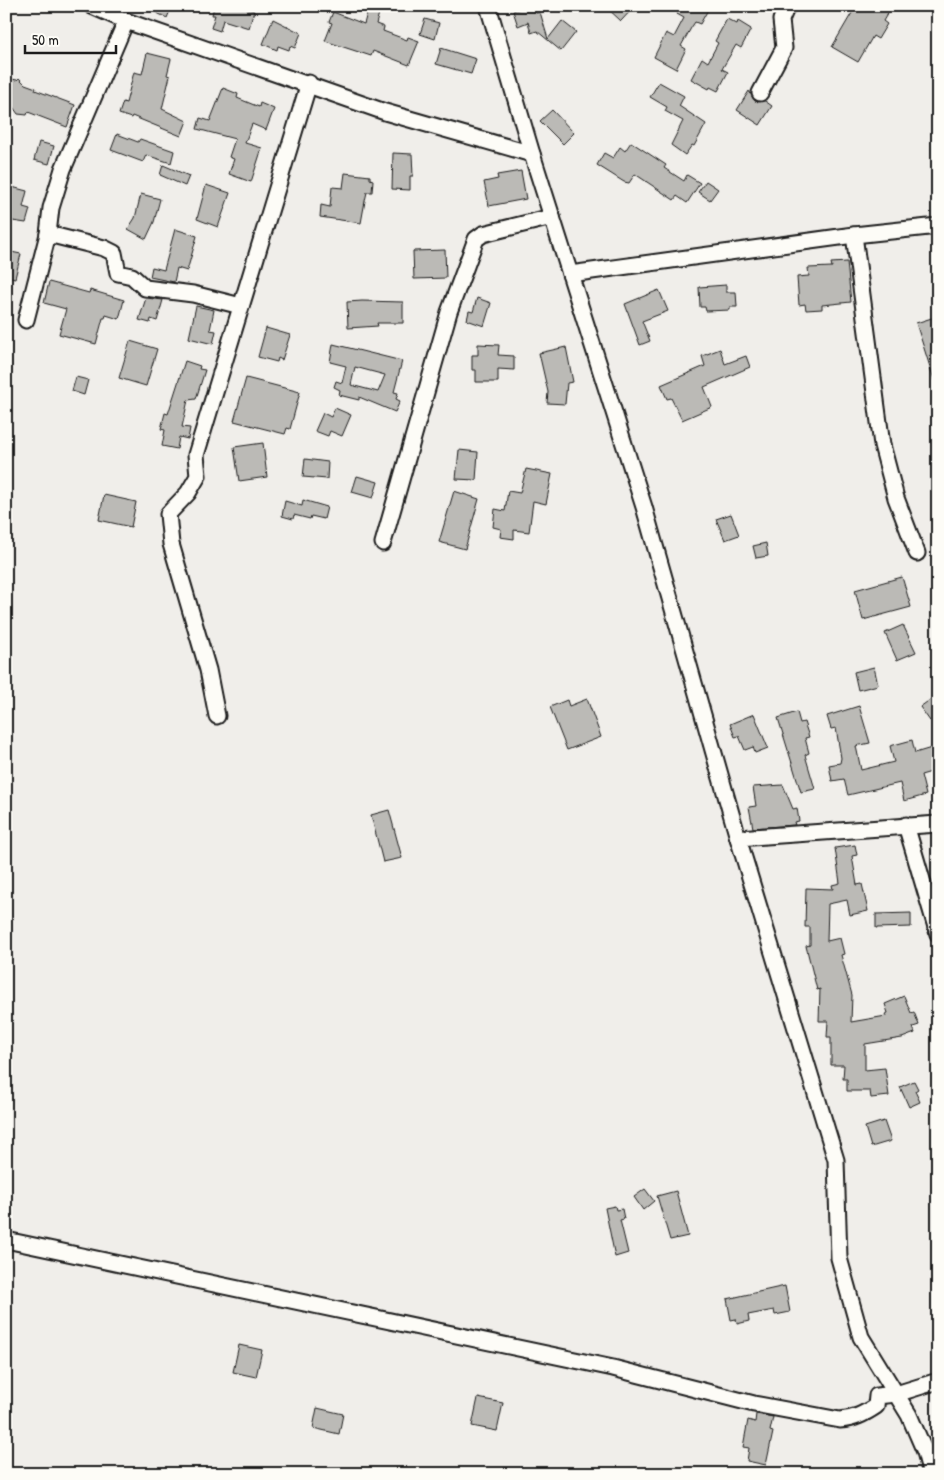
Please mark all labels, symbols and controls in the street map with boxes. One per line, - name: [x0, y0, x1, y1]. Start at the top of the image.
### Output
- scale bar: [25, 22, 116, 54]
- text: 50 m: [32, 29, 59, 50]

